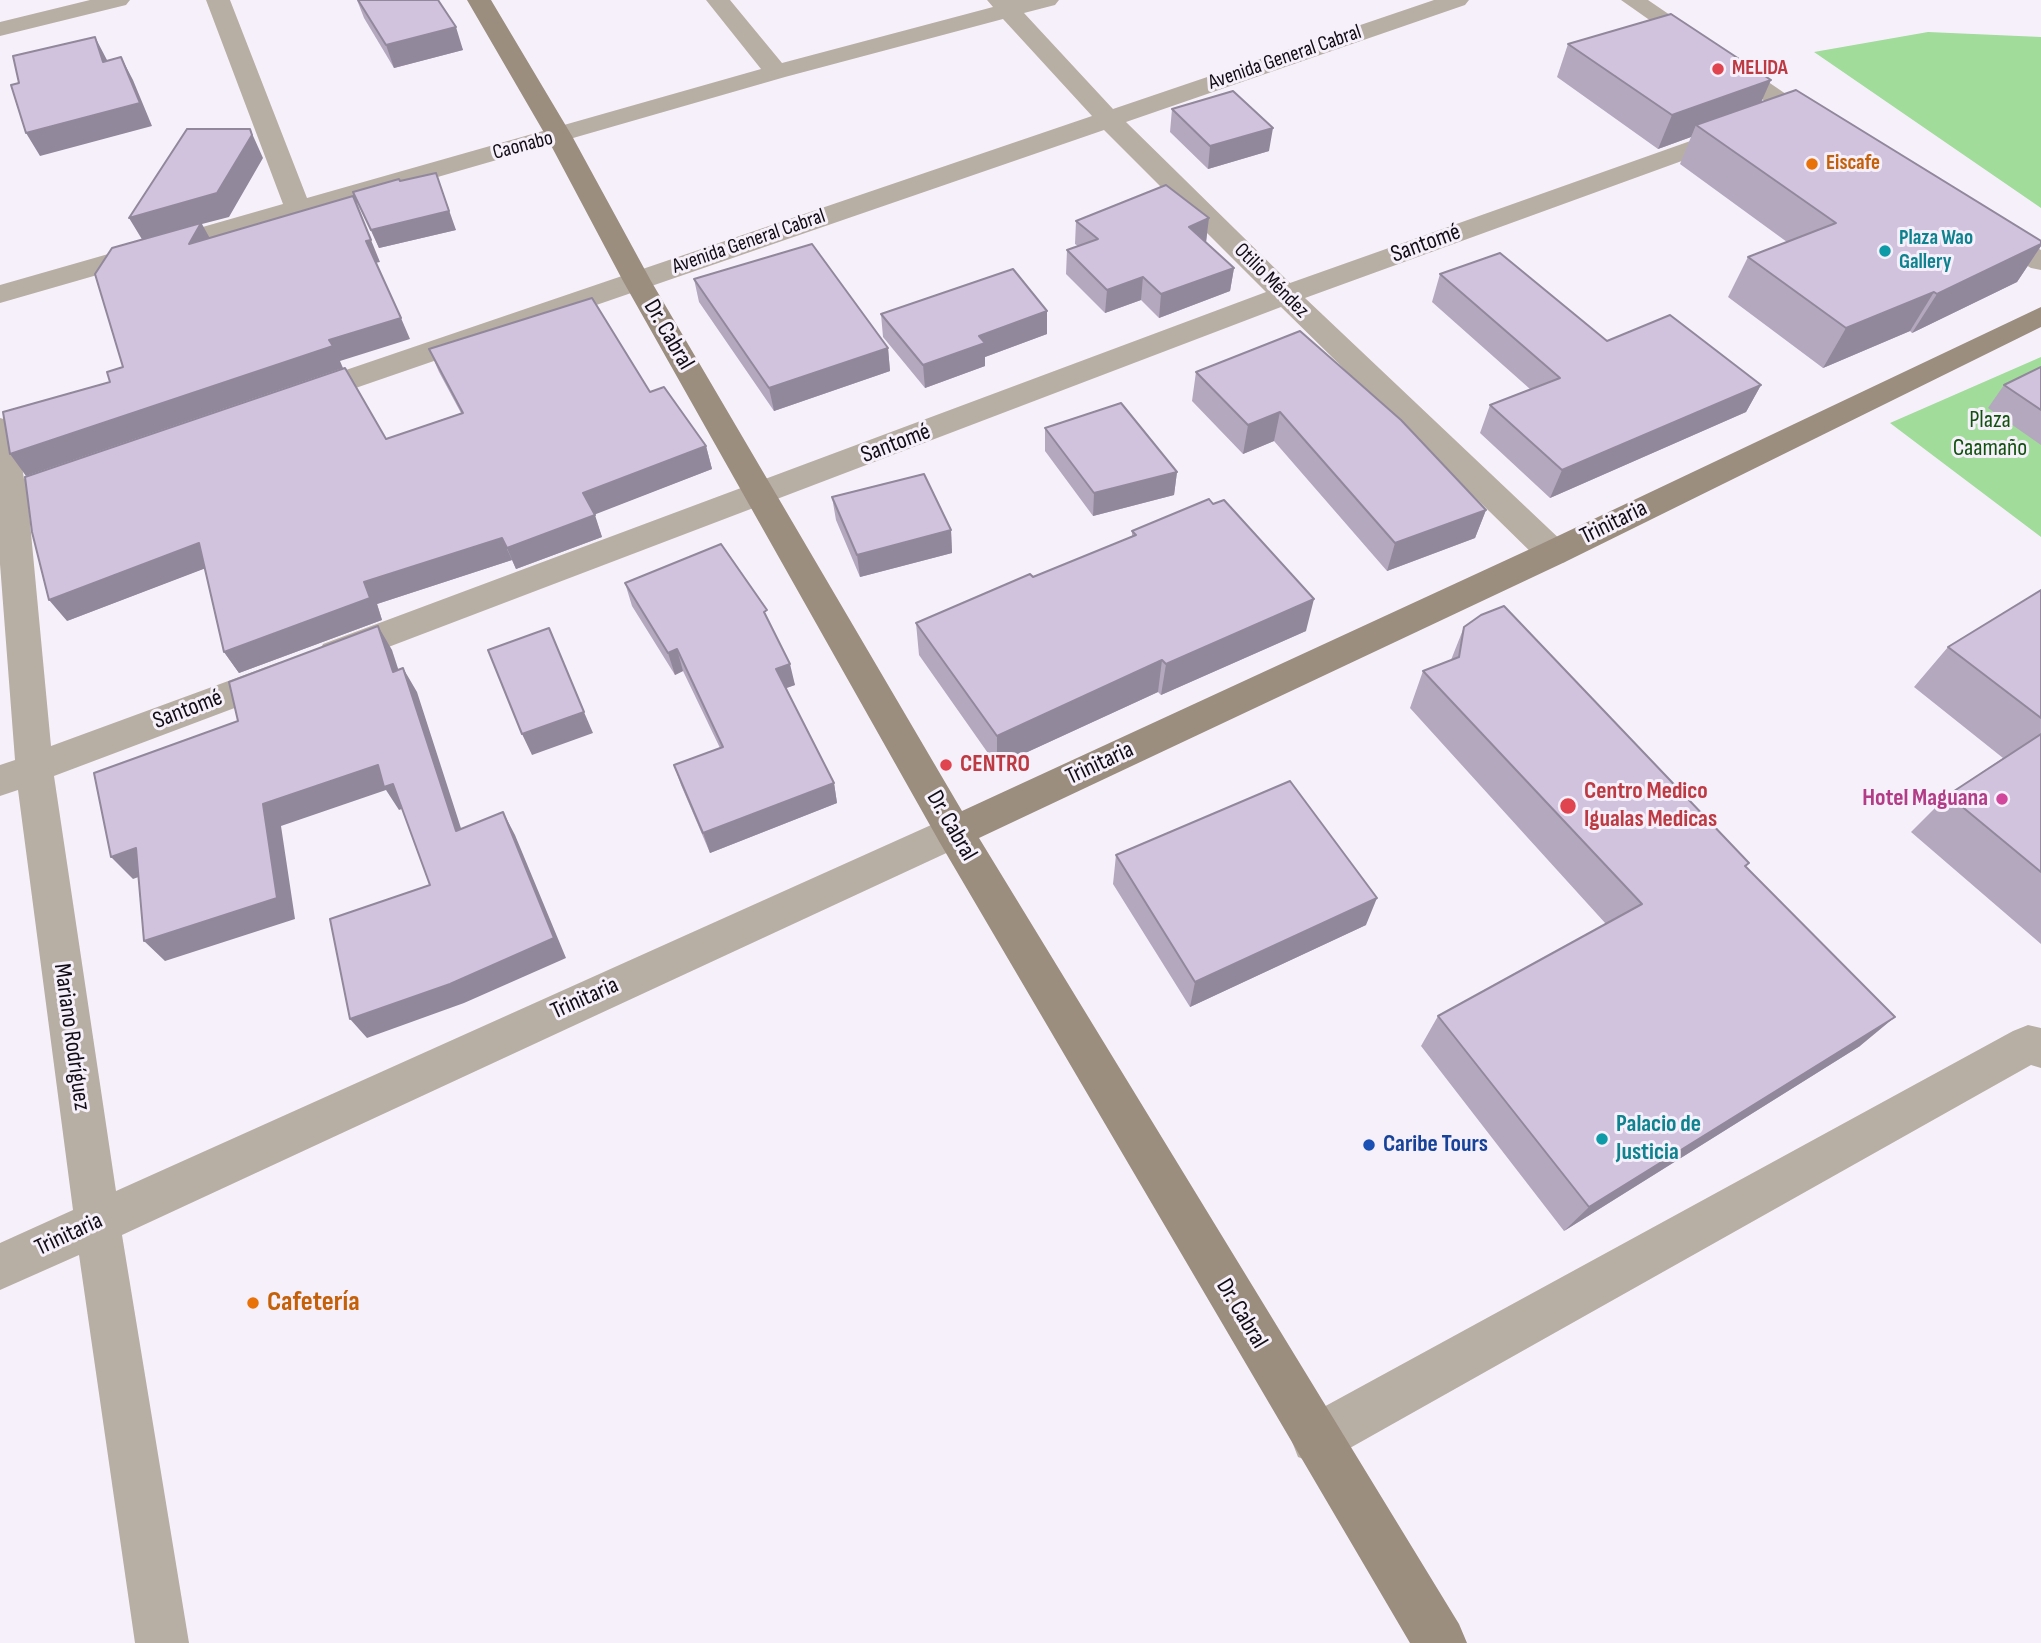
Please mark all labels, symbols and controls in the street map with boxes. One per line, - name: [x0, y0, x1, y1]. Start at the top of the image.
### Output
- street label: Avenida General Cabral: [1205, 20, 1365, 96]
- place label: MELIDA: [1732, 56, 1788, 82]
- marker: MELIDA: [1710, 61, 1726, 77]
- street label: Caonabo: [490, 126, 556, 166]
- place label: Eiscafe: [1826, 151, 1880, 177]
- marker: Eiscafe: [1804, 156, 1820, 172]
- street label: Avenida General Cabral: [669, 204, 829, 280]
- street label: Santomé: [1387, 218, 1465, 270]
- place label: Plaza Wao Gallery: [1899, 226, 1973, 276]
- street label: Otilio Méndez: [1228, 238, 1314, 324]
- marker: Plaza Wao Gallery: [1877, 243, 1893, 259]
- street label: Dr. Cabral: [636, 295, 700, 375]
- park label: Plaza Caamaño: [1953, 407, 2027, 463]
- street label: Santomé: [857, 418, 935, 470]
- street label: Trinitaria: [1576, 494, 1652, 552]
- street label: Santomé: [149, 684, 227, 736]
- street label: Trinitaria: [1062, 736, 1138, 792]
- place label: CENTRO: [960, 751, 1030, 779]
- marker: CENTRO: [938, 757, 954, 773]
- place label: Centro Medico Igualas Medicas: [1584, 778, 1717, 834]
- place label: Hotel Maguana: [1862, 785, 1988, 813]
- street label: Dr. Cabral: [919, 786, 983, 866]
- marker: Hotel Maguana: [1994, 791, 2010, 807]
- marker: Centro Medico Igualas Medicas: [1558, 796, 1578, 816]
- street label: Mariano Rodríguez: [46, 962, 96, 1112]
- street label: Trinitaria: [547, 971, 623, 1027]
- place label: Palacio de Justicia: [1616, 1111, 1701, 1167]
- place label: Caribe Tours: [1383, 1131, 1488, 1159]
- marker: Palacio de Justicia: [1594, 1131, 1610, 1147]
- marker: Caribe Tours: [1361, 1137, 1377, 1153]
- street label: Trinitaria: [31, 1207, 107, 1263]
- street label: Dr. Cabral: [1209, 1274, 1273, 1354]
- place label: Cafetería: [267, 1286, 360, 1320]
- marker: Cafetería: [245, 1295, 261, 1311]

